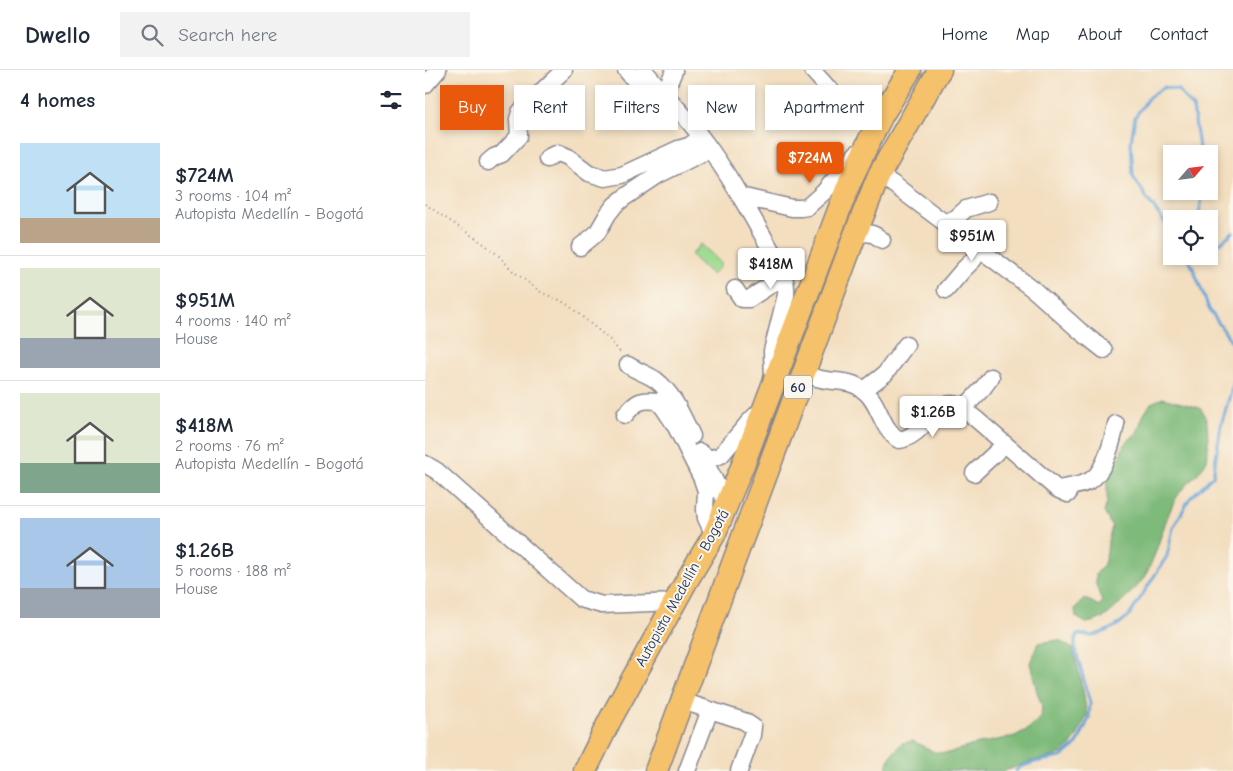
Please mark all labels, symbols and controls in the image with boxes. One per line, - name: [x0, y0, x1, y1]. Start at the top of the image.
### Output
- search box: [120, 12, 470, 57]
- text: Dwello: [25, 21, 90, 49]
- icon: search: [138, 21, 166, 49]
- text: Search here: [178, 24, 277, 46]
- text: Home: [941, 24, 988, 45]
- text: Map: [1016, 24, 1050, 45]
- text: About: [1078, 24, 1122, 45]
- text: Contact: [1150, 24, 1208, 45]
- chip: Buy: [440, 85, 504, 130]
- chip: Rent: [514, 85, 585, 130]
- chip: Filters: [595, 85, 678, 130]
- chip: New: [688, 85, 755, 130]
- chip: Apartment: [765, 85, 882, 130]
- icon: filters: [377, 86, 405, 114]
- text: 4 homes: [20, 88, 95, 112]
- pin: $724M: [775, 142, 845, 184]
- north arrow: [1163, 145, 1217, 200]
- map controls: [1163, 145, 1218, 265]
- text: $724M: [788, 149, 832, 167]
- icon: home: [60, 163, 120, 223]
- text: $724M: [175, 163, 234, 187]
- text: 3 rooms · 104 m²: [175, 187, 291, 205]
- text: Autopista Medellín - Bogotá: [175, 205, 364, 223]
- button: locate: [1163, 210, 1218, 265]
- pin: $951M: [937, 220, 1007, 262]
- text: $951M: [949, 227, 995, 245]
- pin: $418M: [736, 248, 806, 290]
- text: $418M: [749, 255, 793, 273]
- icon: home: [60, 288, 120, 348]
- text: $951M: [175, 288, 235, 312]
- text: 4 rooms · 140 m²: [175, 312, 291, 330]
- text: House: [175, 330, 218, 348]
- road number: 60: [784, 376, 812, 398]
- pin: $1.26B: [892, 396, 974, 438]
- text: $1.26B: [911, 403, 955, 421]
- icon: home: [60, 413, 120, 473]
- text: $418M: [175, 413, 233, 437]
- text: 2 rooms · 76 m²: [175, 437, 284, 455]
- text: Autopista Medellín - Bogotá: [175, 455, 364, 473]
- street label: Autopista Medellín - Bogotá: [631, 506, 733, 670]
- icon: home: [60, 538, 120, 598]
- text: $1.26B: [175, 538, 234, 562]
- text: 5 rooms · 188 m²: [175, 562, 291, 580]
- text: House: [175, 580, 218, 598]

